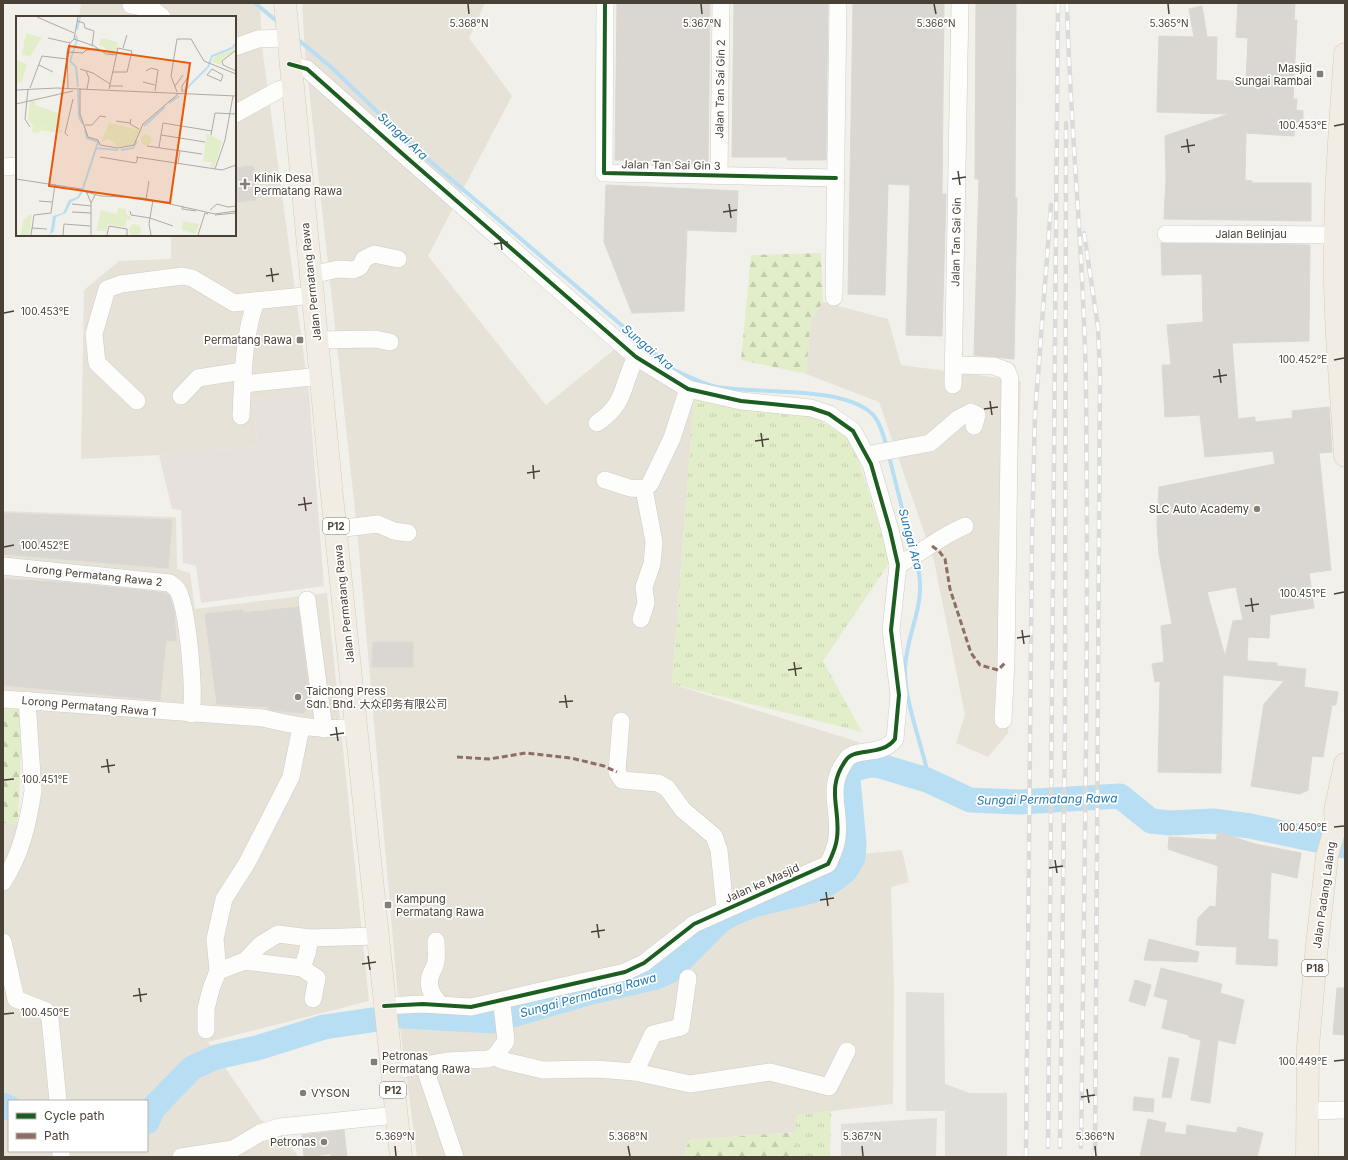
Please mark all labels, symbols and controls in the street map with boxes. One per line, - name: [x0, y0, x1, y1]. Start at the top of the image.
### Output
- inset map: [16, 16, 236, 236]
- text: 5.368°N: [450, 17, 488, 29]
- text: 5.367°N: [683, 17, 721, 29]
- text: 5.366°N: [916, 17, 956, 29]
- text: 5.365°N: [1150, 17, 1188, 29]
- street label: Jalan Tan Sai Gin 2: [712, 39, 728, 139]
- place label: Masjid Sungai Rambai: [1235, 61, 1312, 88]
- marker: Masjid Sungai Rambai: [1315, 69, 1325, 79]
- water label: Sungai Ara: [375, 109, 431, 163]
- text: 100.453°E: [1279, 119, 1327, 131]
- street label: Jalan Tan Sai Gin 3: [621, 157, 721, 173]
- place label: Klinik Desa Permatang Rawa: [254, 171, 342, 198]
- marker: Klinik Desa Permatang Rawa: [239, 178, 251, 190]
- street label: Jalan Tan Sai Gin: [948, 197, 964, 287]
- street label: Jalan Permatang Rawa: [298, 222, 324, 342]
- street label: Jalan Belinjau: [1215, 227, 1287, 241]
- text: 100.453°E: [21, 305, 69, 317]
- water label: Sungai Ara: [619, 321, 677, 373]
- place label: Permatang Rawa: [204, 333, 292, 347]
- marker: Permatang Rawa: [295, 335, 305, 345]
- text: 100.452°E: [1279, 353, 1327, 365]
- place label: SLC Auto Academy: [1149, 502, 1249, 516]
- marker: SLC Auto Academy: [1252, 504, 1262, 514]
- water label: Sungai Ara: [896, 507, 926, 571]
- road number: P12: [323, 518, 349, 534]
- text: 100.452°E: [21, 539, 69, 551]
- street label: Jalan Permatang Rawa: [331, 544, 357, 664]
- street label: Lorong Permatang Rawa 2: [25, 561, 163, 589]
- text: 100.451°E: [1280, 587, 1326, 599]
- place label: Taichong Press Sdn. Bhd. 大众印务有限公司: [306, 684, 447, 711]
- marker: Taichong Press Sdn. Bhd. 大众印务有限公司: [293, 692, 303, 702]
- street label: Lorong Permatang Rawa 1: [21, 693, 157, 719]
- text: 100.451°E: [22, 773, 68, 785]
- water label: Sungai Permatang Rawa: [976, 790, 1118, 808]
- text: 100.450°E: [1279, 821, 1327, 833]
- street label: Jalan Padang Lalang: [1310, 841, 1338, 949]
- street label: Jalan ke Masjid: [723, 860, 801, 906]
- place label: Kampung Permatang Rawa: [396, 892, 484, 919]
- marker: Kampung Permatang Rawa: [383, 900, 393, 910]
- road number: P18: [1302, 960, 1328, 976]
- water label: Sungai Permatang Rawa: [518, 970, 658, 1020]
- text: 100.450°E: [21, 1006, 69, 1018]
- place label: Petronas Permatang Rawa: [382, 1049, 470, 1076]
- text: 100.449°E: [1279, 1055, 1328, 1067]
- marker: Petronas Permatang Rawa: [369, 1057, 379, 1067]
- road number: P12: [380, 1082, 406, 1098]
- place label: VYSON: [311, 1086, 350, 1100]
- marker: VYSON: [298, 1088, 308, 1098]
- legend: [8, 1100, 148, 1152]
- text: Cycle path: [44, 1108, 105, 1123]
- text: Path: [44, 1128, 69, 1143]
- text: 5.369°N: [375, 1130, 415, 1142]
- text: 5.368°N: [609, 1130, 647, 1142]
- text: 5.367°N: [843, 1130, 881, 1142]
- text: 5.366°N: [1075, 1130, 1115, 1142]
- place label: Petronas: [270, 1135, 316, 1149]
- marker: Petronas: [319, 1137, 329, 1147]

